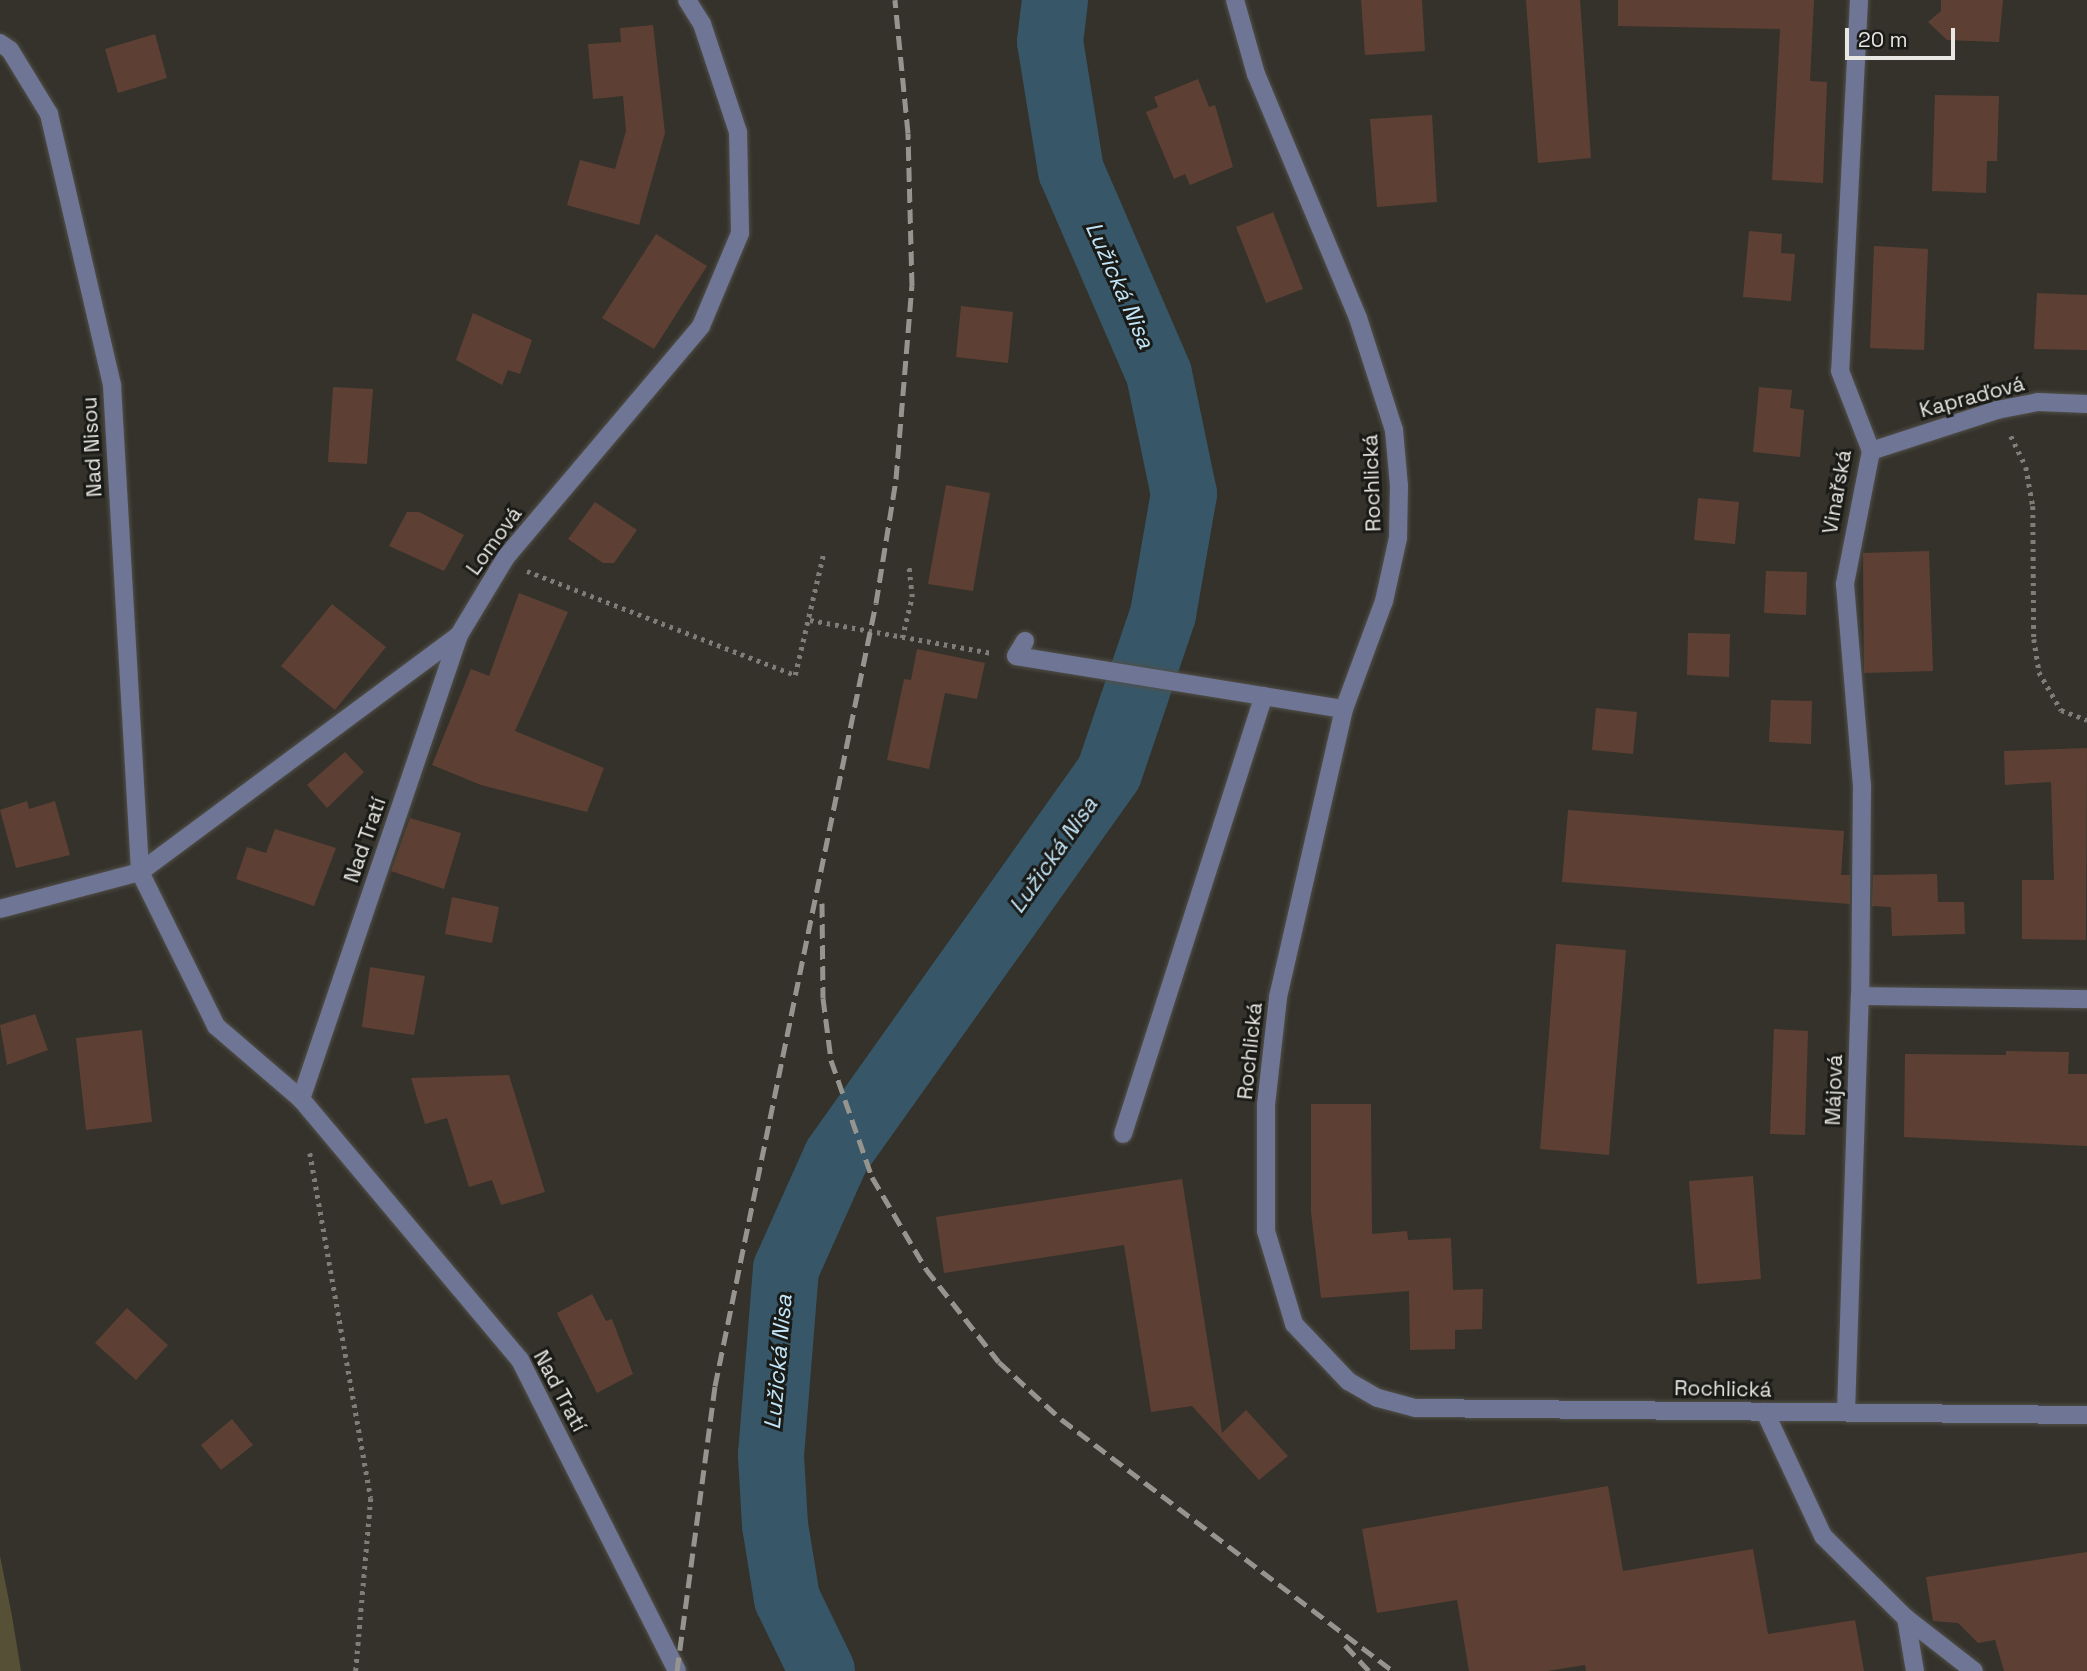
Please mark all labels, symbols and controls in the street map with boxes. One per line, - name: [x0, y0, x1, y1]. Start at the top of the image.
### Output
- scale bar: [1849, 14, 1959, 58]
- text: 20 m: [1858, 26, 1908, 53]
- water label: Lužická Nisa: [1080, 218, 1160, 352]
- street label: Kapraďová: [1917, 371, 2027, 423]
- street label: Nad Nisou: [77, 396, 107, 498]
- street label: Rochlická: [1358, 434, 1386, 532]
- street label: Vinařská: [1817, 448, 1857, 536]
- street label: Lomová: [461, 502, 527, 580]
- water label: Lužická Nisa: [1003, 792, 1103, 918]
- street label: Nad Tratí: [339, 794, 391, 886]
- street label: Rochlická: [1232, 1001, 1268, 1101]
- street label: Májová: [1820, 1054, 1848, 1126]
- water label: Lužická Nisa: [758, 1293, 798, 1431]
- street label: Nad Tratí: [528, 1346, 592, 1436]
- street label: Rochlická: [1674, 1376, 1772, 1402]

